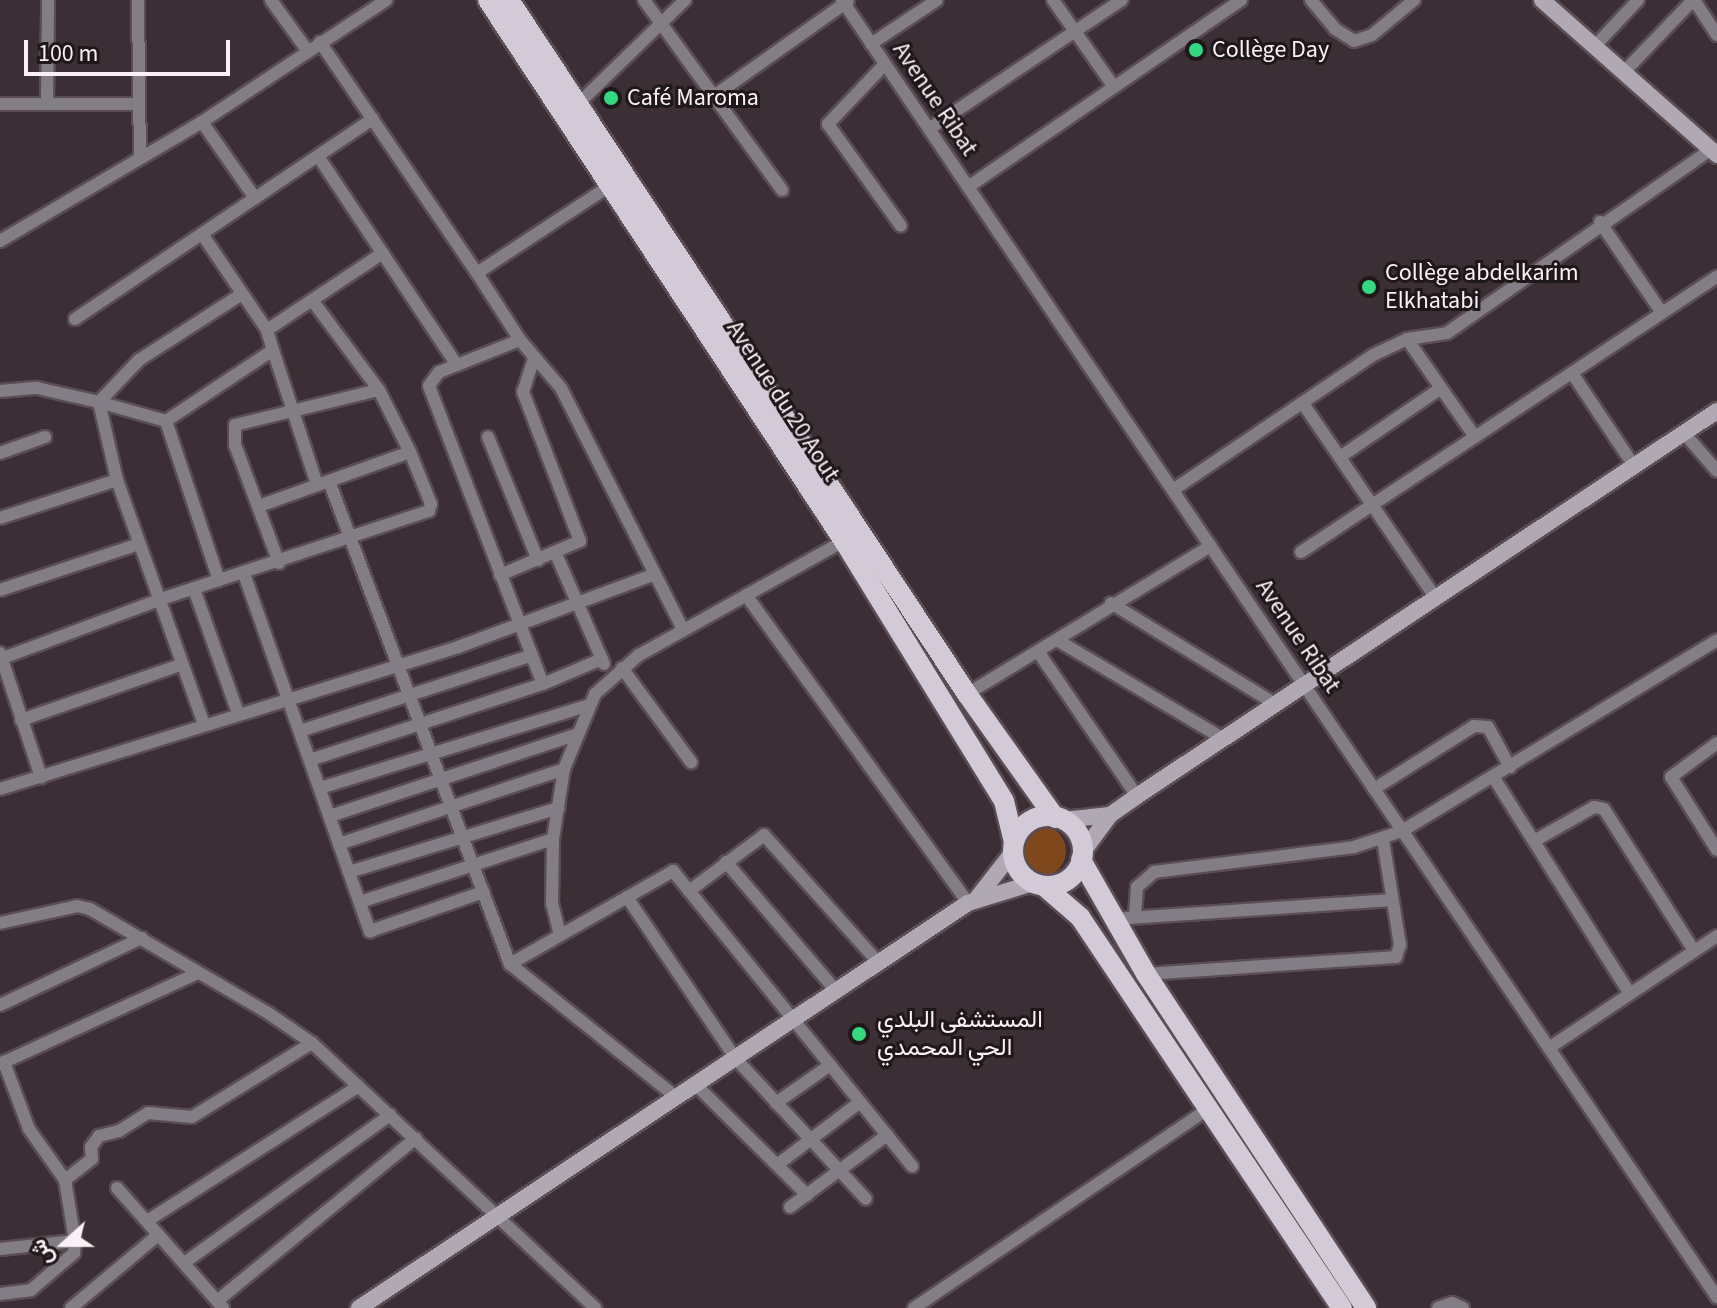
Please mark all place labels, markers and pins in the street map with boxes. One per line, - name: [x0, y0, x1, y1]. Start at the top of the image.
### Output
- place label: Collège Day: [1212, 36, 1329, 64]
- marker: Collège Day: [1187, 41, 1205, 59]
- place label: Café Maroma: [627, 84, 759, 112]
- marker: Café Maroma: [602, 89, 620, 107]
- place label: Collège abdelkarim Elkhatabi: [1385, 259, 1579, 315]
- marker: Collège abdelkarim Elkhatabi: [1360, 278, 1378, 296]
- place label: المستشفى البلدي الحي المحمدي: [877, 1006, 1043, 1062]
- marker: المستشفى البلدي الحي المحمدي: [848, 1023, 870, 1045]

